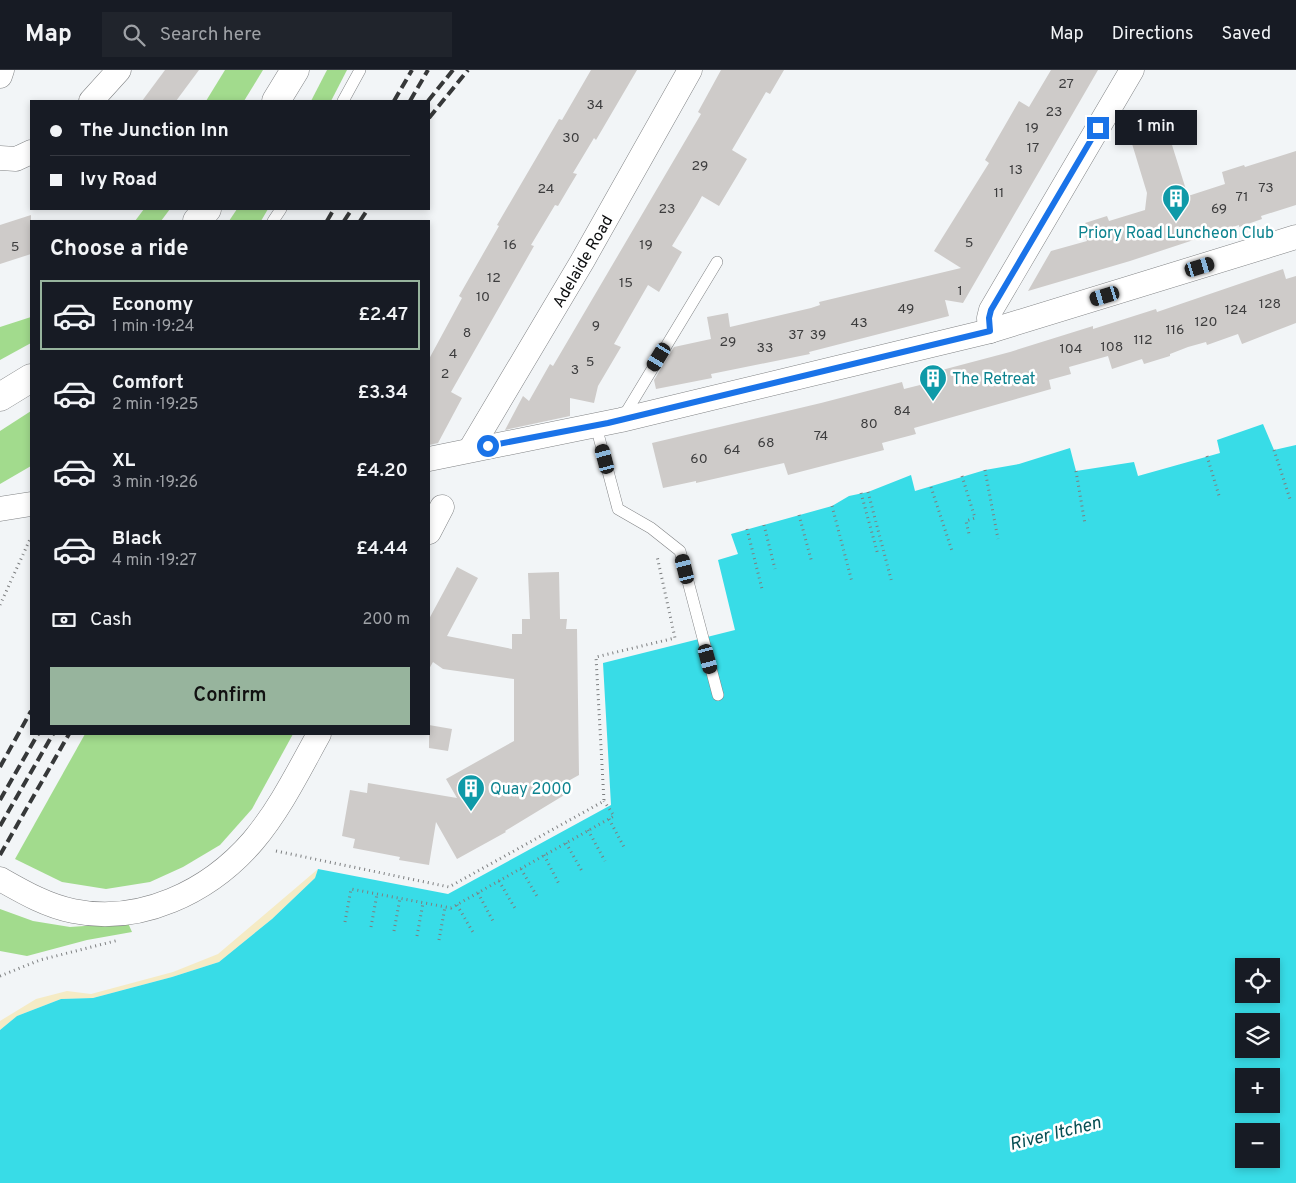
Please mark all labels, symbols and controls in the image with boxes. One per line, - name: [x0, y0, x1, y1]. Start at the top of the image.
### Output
- search box: [102, 12, 452, 57]
- text: Map: [25, 20, 72, 50]
- icon: search: [120, 21, 148, 49]
- text: Search here: [160, 23, 261, 47]
- text: Map: [1050, 23, 1084, 46]
- text: Directions: [1112, 23, 1194, 46]
- text: Saved: [1222, 23, 1271, 46]
- house number: 27: [1058, 76, 1074, 93]
- house number: 34: [586, 97, 604, 114]
- house number: 23: [1046, 104, 1063, 121]
- callout: 1 min: [1116, 110, 1198, 146]
- route end: [1087, 117, 1109, 139]
- text: 1 min: [1137, 117, 1175, 137]
- text: The Junction Inn: [80, 119, 229, 143]
- house number: 19: [1025, 120, 1039, 137]
- house number: 30: [562, 130, 580, 147]
- house number: 17: [1027, 140, 1039, 157]
- house number: 29: [692, 158, 708, 175]
- house number: 13: [1009, 162, 1023, 179]
- text: Ivy Road: [80, 168, 157, 192]
- house number: 73: [1258, 180, 1274, 197]
- house number: 24: [537, 181, 555, 198]
- building icon: Priory Road Luncheon Club: [1161, 183, 1191, 222]
- house number: 11: [994, 185, 1004, 202]
- house number: 71: [1236, 189, 1248, 206]
- house number: 23: [659, 201, 676, 218]
- house number: 69: [1211, 201, 1227, 218]
- street label: Adelaide Road: [549, 212, 618, 312]
- place label: Priory Road Luncheon Club: [1078, 224, 1274, 244]
- house number: 5: [965, 235, 973, 252]
- text: Choose a ride: [50, 236, 188, 263]
- house number: 16: [503, 237, 517, 254]
- house number: 19: [639, 237, 653, 254]
- house number: 5: [11, 239, 19, 256]
- car: [1183, 255, 1216, 279]
- house number: 12: [487, 270, 501, 287]
- house number: 15: [619, 275, 633, 292]
- house number: 1: [957, 283, 963, 300]
- car: [1088, 284, 1121, 308]
- house number: 10: [476, 289, 490, 306]
- icon: car: [52, 293, 97, 338]
- text: Economy: [112, 293, 193, 317]
- house number: 128: [1259, 296, 1281, 313]
- house number: 49: [898, 301, 914, 318]
- house number: 124: [1225, 302, 1247, 319]
- text: £2.47: [358, 303, 408, 327]
- house number: 120: [1195, 314, 1217, 331]
- house number: 43: [850, 315, 868, 332]
- text: 1 min · 19:24: [112, 317, 195, 337]
- house number: 9: [592, 318, 600, 335]
- house number: 116: [1166, 322, 1184, 339]
- house number: 8: [463, 325, 471, 342]
- house number: 37: [788, 327, 804, 344]
- house number: 39: [810, 327, 826, 344]
- house number: 112: [1133, 332, 1153, 349]
- house number: 29: [720, 334, 736, 351]
- house number: 108: [1101, 339, 1123, 356]
- car: [644, 340, 673, 374]
- house number: 33: [757, 340, 773, 357]
- house number: 104: [1060, 341, 1082, 358]
- house number: 4: [449, 346, 457, 363]
- house number: 5: [586, 354, 594, 371]
- house number: 3: [571, 362, 579, 379]
- building icon: The Retreat: [918, 363, 948, 402]
- house number: 2: [441, 366, 449, 383]
- place label: The Retreat: [952, 370, 1036, 390]
- icon: car: [52, 371, 97, 416]
- text: Comfort: [112, 371, 184, 395]
- text: £3.34: [357, 381, 408, 405]
- text: 2 min · 19:25: [112, 395, 199, 415]
- house number: 84: [893, 403, 911, 420]
- house number: 80: [860, 416, 878, 433]
- house number: 74: [814, 428, 828, 445]
- route start: [477, 435, 499, 457]
- house number: 68: [758, 435, 774, 452]
- house number: 64: [723, 442, 741, 459]
- car: [593, 443, 616, 475]
- icon: car: [52, 449, 97, 494]
- text: XL: [112, 449, 135, 473]
- house number: 60: [690, 451, 708, 468]
- text: £4.20: [356, 459, 408, 483]
- text: 3 min · 19:26: [112, 473, 198, 493]
- icon: car: [52, 527, 97, 572]
- text: Black: [112, 527, 162, 551]
- text: £4.44: [356, 537, 408, 561]
- text: 4 min · 19:27: [112, 551, 197, 571]
- car: [674, 553, 695, 585]
- icon: cash: [50, 606, 78, 634]
- text: Cash: [90, 608, 132, 632]
- text: 200 m: [362, 610, 410, 630]
- car: [696, 643, 719, 675]
- button: Confirm: [50, 667, 410, 725]
- building icon: Quay 2000: [456, 773, 486, 812]
- place label: Quay 2000: [490, 780, 572, 800]
- map controls: [1235, 958, 1280, 1168]
- button: locate: [1235, 958, 1280, 1003]
- button: layers: [1235, 1013, 1280, 1058]
- button: +: [1235, 1068, 1280, 1113]
- water label: River Itchen: [1007, 1112, 1104, 1157]
- button: −: [1235, 1123, 1280, 1168]

